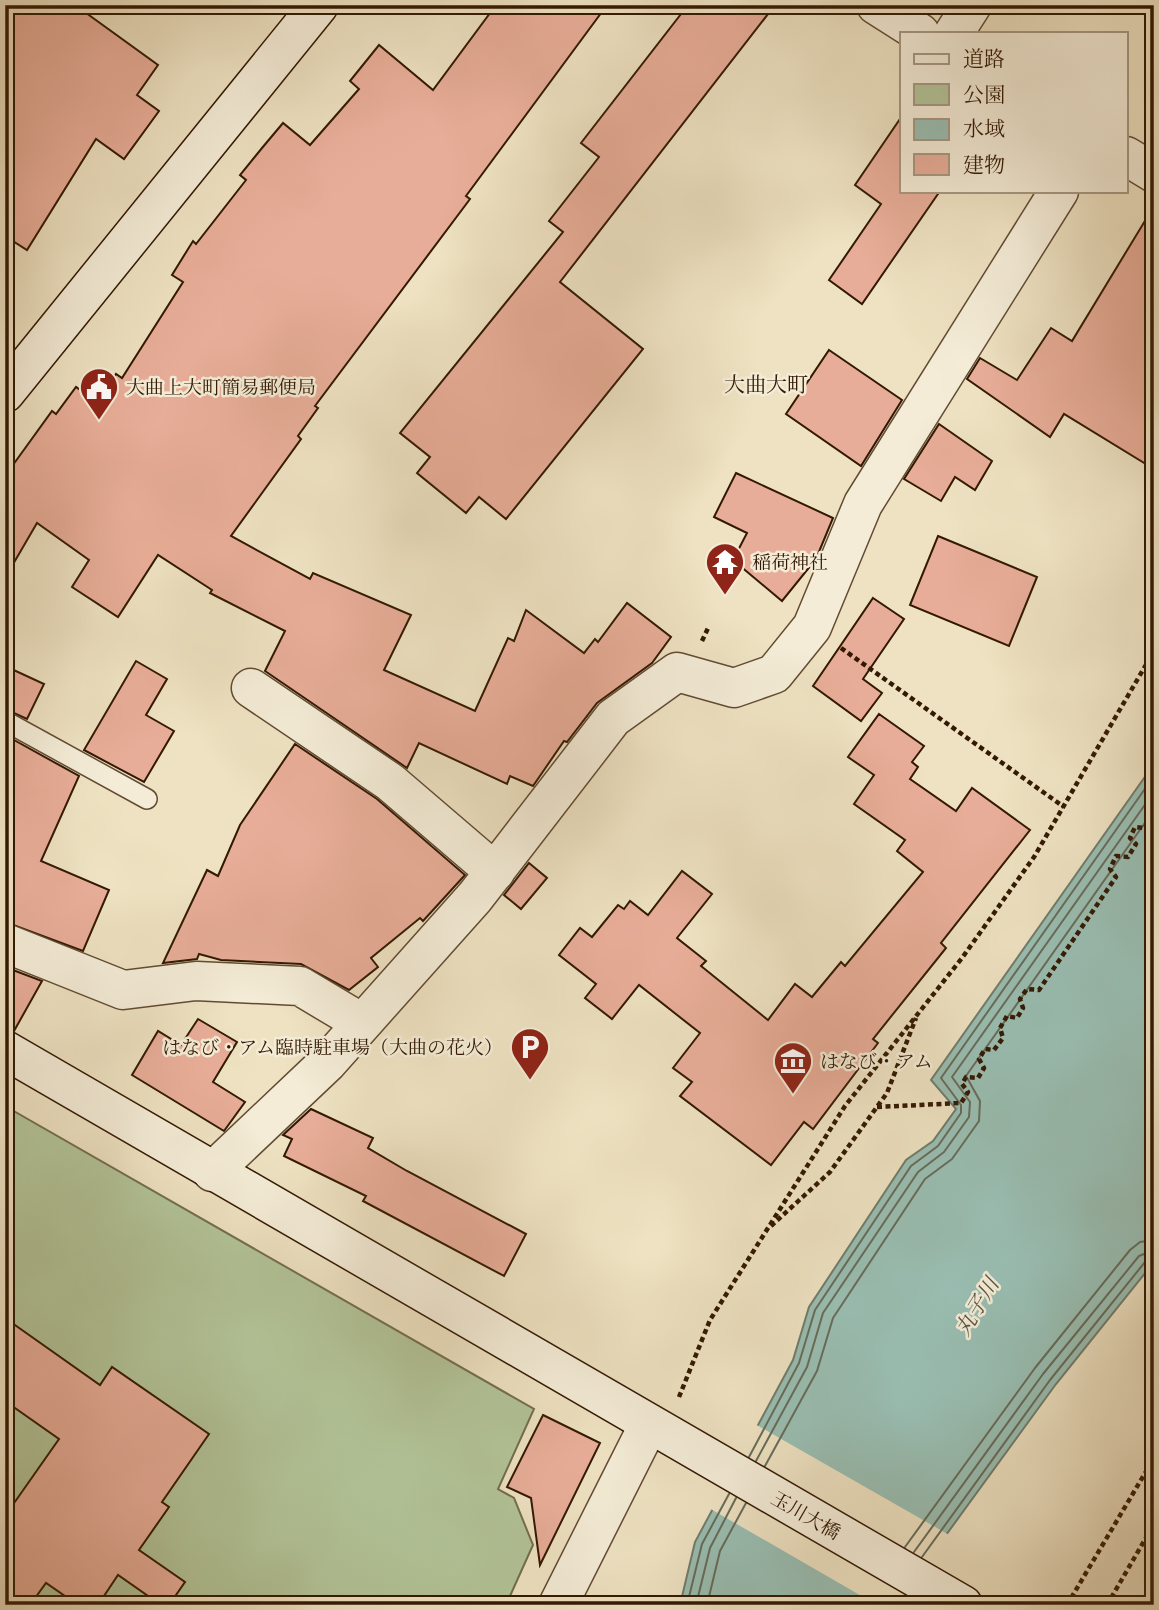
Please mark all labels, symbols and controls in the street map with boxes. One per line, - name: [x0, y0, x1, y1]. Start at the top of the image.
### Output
- legend: [900, 32, 1128, 192]
- text: 道路: [963, 48, 1005, 71]
- text: 公園: [963, 84, 1005, 107]
- text: 水域: [963, 118, 1005, 141]
- text: 建物: [963, 154, 1005, 177]
- public building icon: 大曲上大町簡易郵便局: [78, 366, 120, 421]
- district label: 大曲大町: [724, 374, 808, 397]
- place label: 大曲上大町簡易郵便局: [126, 377, 316, 399]
- temple icon: 稲荷神社: [704, 541, 746, 596]
- place label: 稲荷神社: [752, 553, 828, 574]
- parking icon: はなび・アム臨時駐車場（大曲の花火）: [509, 1026, 551, 1081]
- place label: はなび・アム臨時駐車場（大曲の花火）: [162, 1037, 503, 1059]
- museum icon: はなび・アム: [772, 1040, 814, 1095]
- place label: はなび・アム: [820, 1052, 933, 1073]
- water label: 丸子川: [951, 1273, 1005, 1340]
- street label: 玉川大橋: [767, 1487, 844, 1544]

